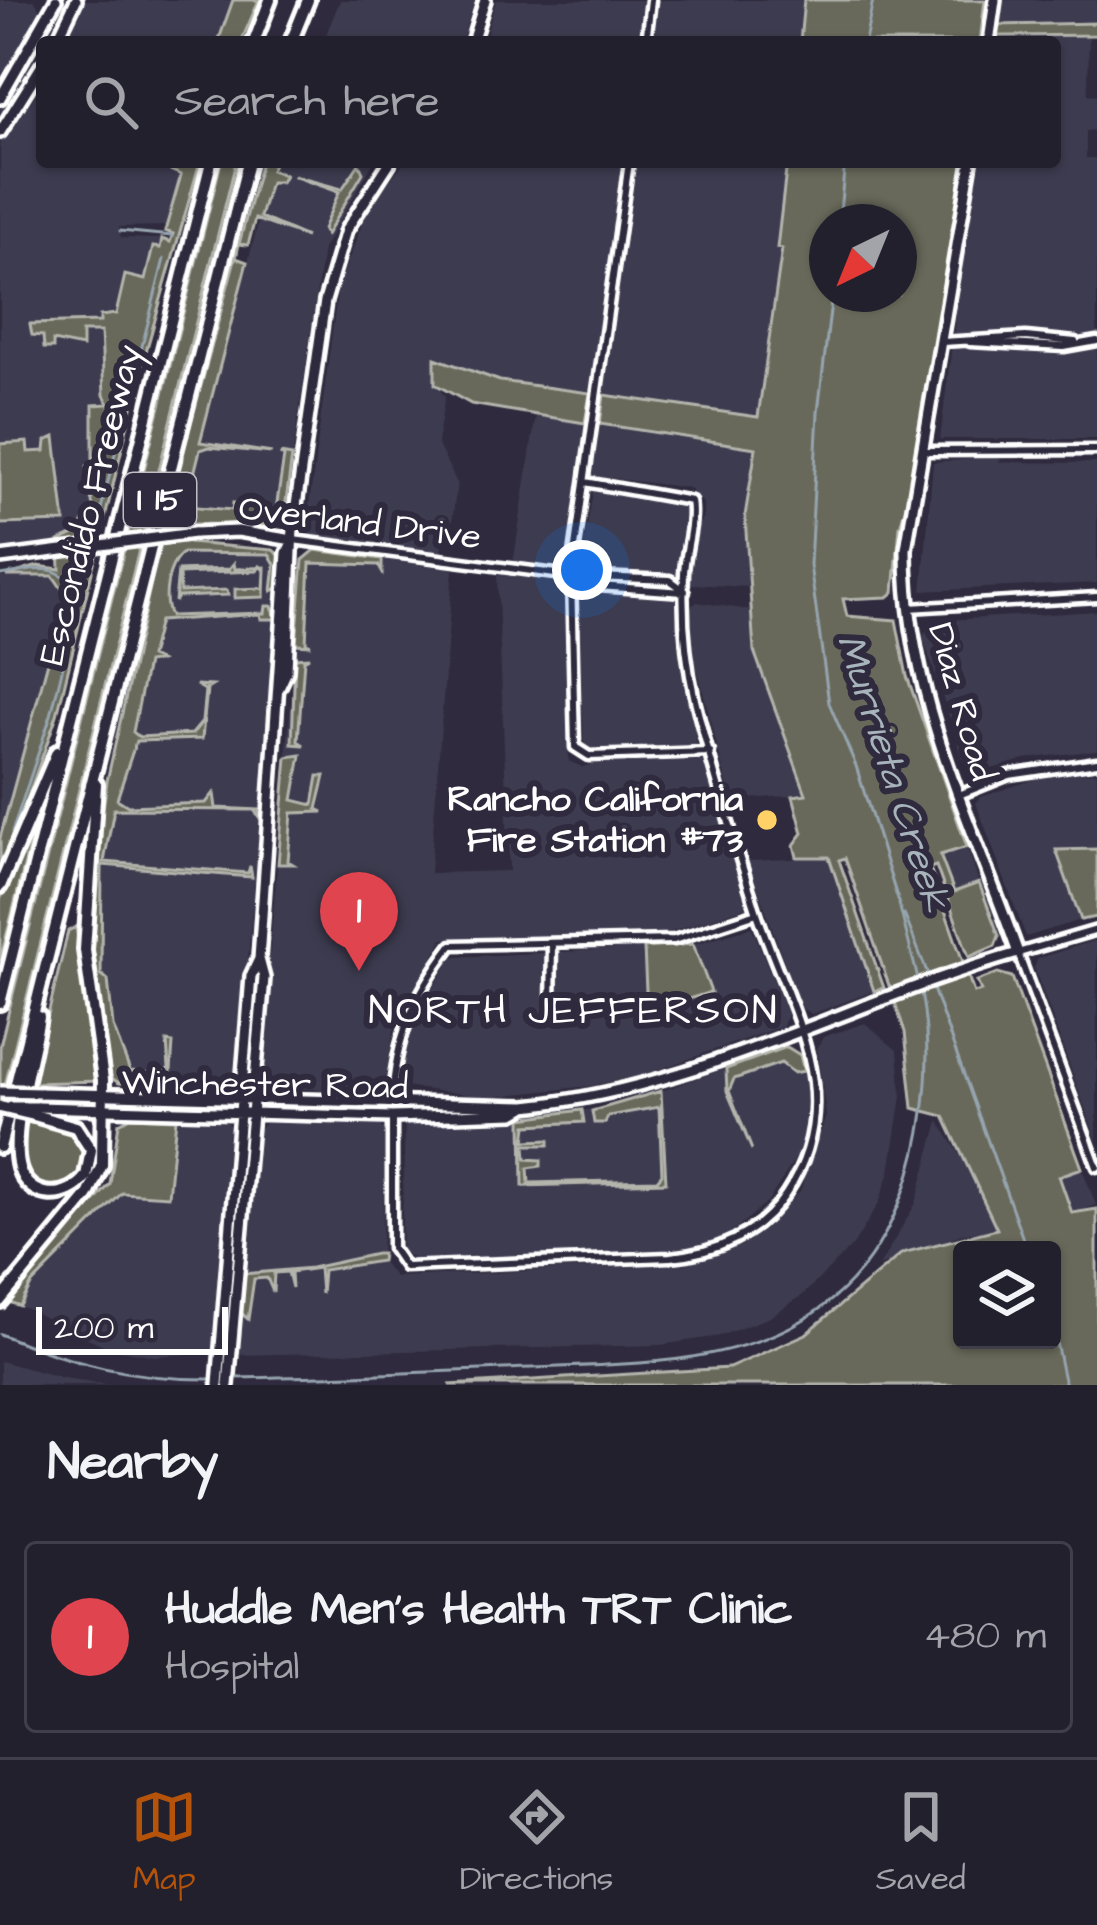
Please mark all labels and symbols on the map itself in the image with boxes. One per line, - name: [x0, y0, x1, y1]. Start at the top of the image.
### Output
- north arrow: [809, 204, 917, 312]
- street label: Escondido Freeway: [27, 339, 156, 670]
- road number: I 15: [124, 473, 196, 527]
- street label: Overland Drive: [236, 483, 484, 563]
- your location: [552, 540, 612, 600]
- street label: Diaz Road: [914, 617, 1008, 787]
- water label: Murrieta Creek: [822, 627, 963, 920]
- place label: Rancho California Fire Station #73: [448, 774, 744, 866]
- marker: Rancho California Fire Station #73: [754, 807, 780, 833]
- pin: 1: [320, 872, 398, 971]
- district label: NORTH JEFFERSON: [368, 985, 780, 1039]
- street label: Winchester Road: [121, 1057, 409, 1113]
- scale bar: [36, 1301, 228, 1354]

